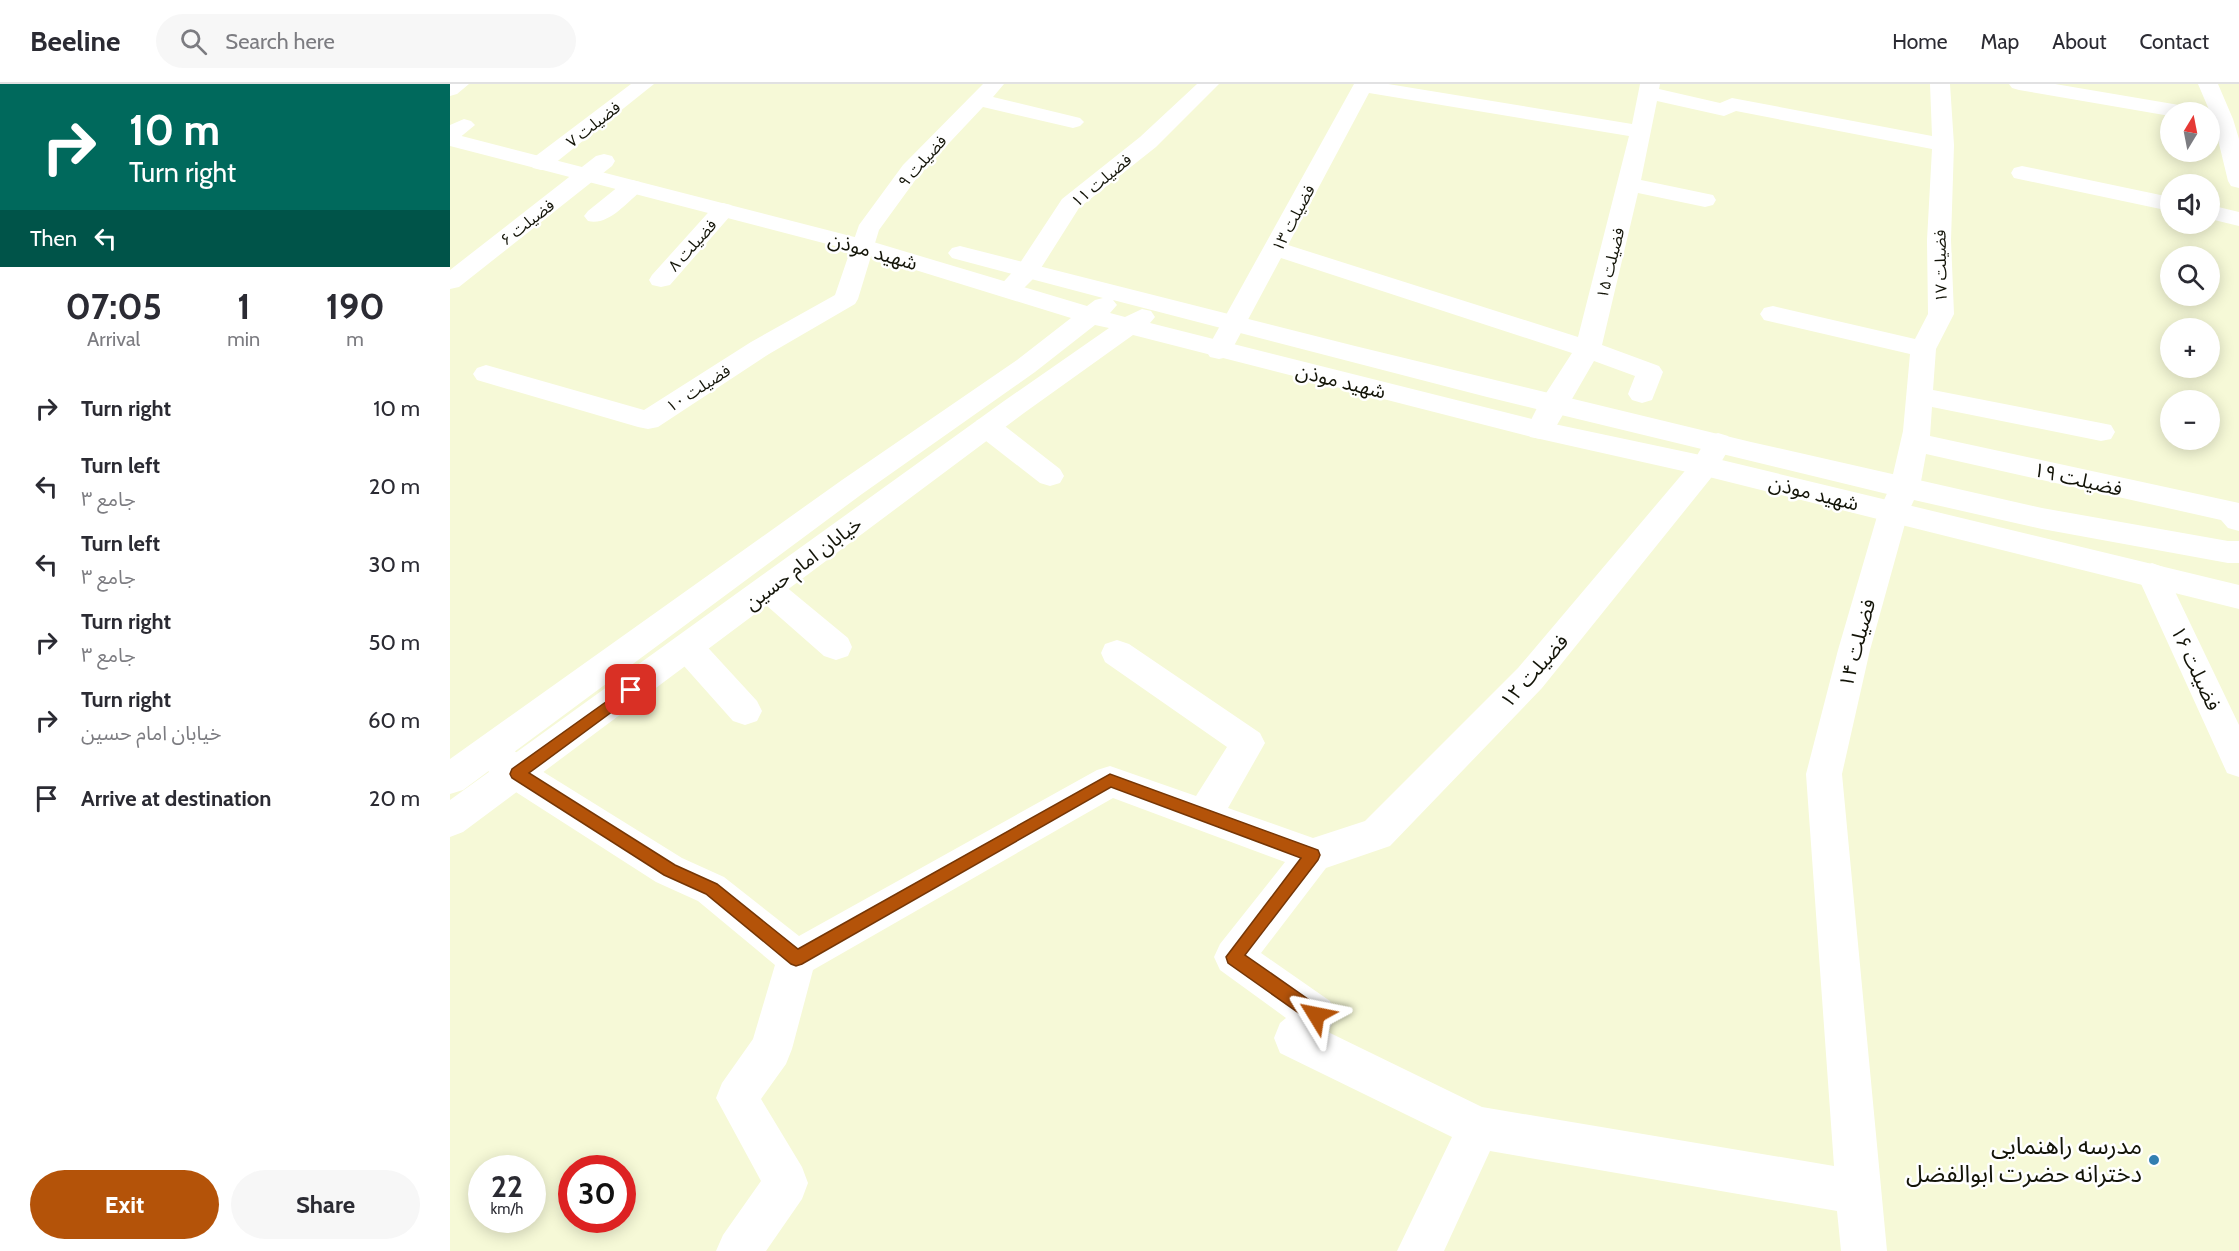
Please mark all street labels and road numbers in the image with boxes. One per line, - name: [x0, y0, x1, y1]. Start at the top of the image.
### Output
- street label: فضیلت ۷: [562, 97, 624, 151]
- street label: فضیلت ۹: [894, 131, 951, 191]
- street label: فضیلت ۱۱: [1067, 150, 1135, 211]
- street label: فضیلت ۱۳: [1268, 182, 1319, 255]
- street label: فضیلت ۶: [496, 195, 558, 249]
- street label: فضیلت ۸: [664, 215, 721, 275]
- street label: فضیلت ۱۵: [1592, 226, 1628, 301]
- street label: شهید موذن: [826, 227, 920, 275]
- street label: فضیلت ۱۷: [1930, 230, 1951, 302]
- street label: شهید موذن: [1294, 358, 1388, 404]
- street label: فضیلت ۱۰: [663, 361, 734, 416]
- street label: فضیلت ۱۹: [2031, 457, 2125, 501]
- street label: شهید موذن: [1767, 470, 1861, 516]
- street label: خیابان امام حسین: [740, 511, 868, 617]
- street label: فضیلت ۱۴: [1834, 596, 1880, 690]
- street label: فضیلت ۱۶: [2166, 622, 2226, 714]
- street label: فضیلت ۱۲: [1495, 629, 1573, 713]

